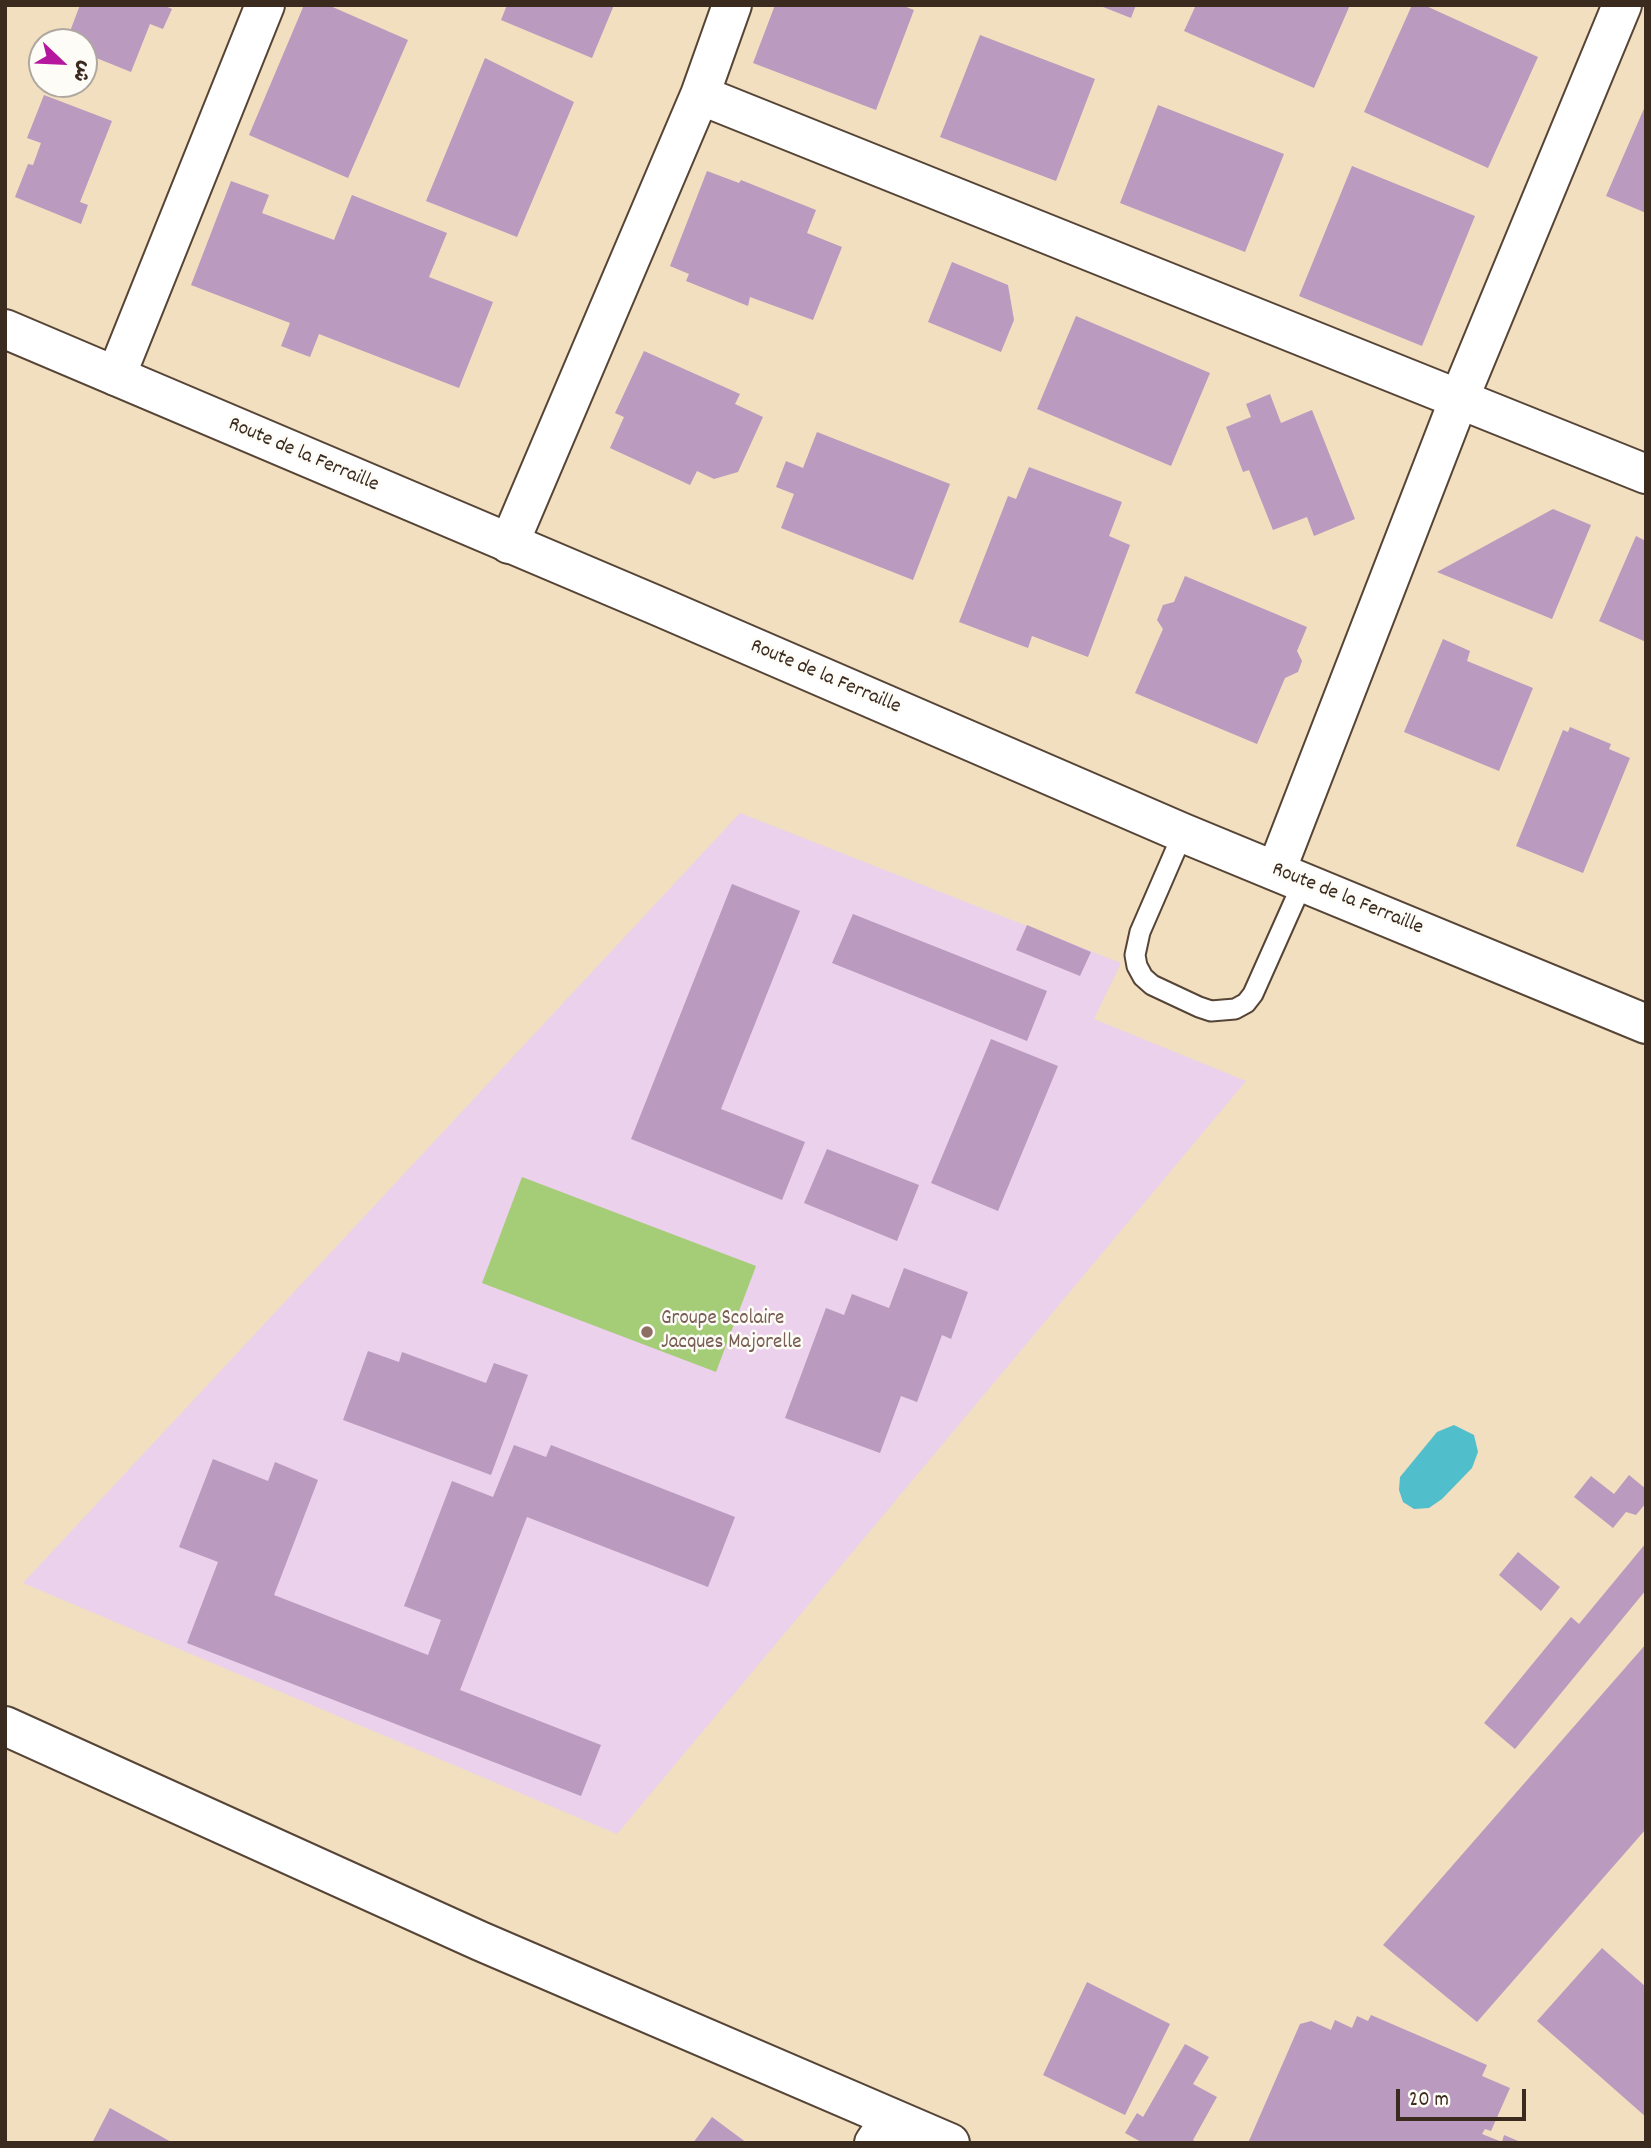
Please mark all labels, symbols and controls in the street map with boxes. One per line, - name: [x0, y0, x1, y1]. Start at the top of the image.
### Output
- north arrow: [28, 28, 98, 98]
- text: ش: [64, 56, 97, 86]
- street label: Route de la Ferraille: [224, 413, 382, 499]
- street label: Route de la Ferraille: [746, 635, 904, 721]
- street label: Route de la Ferraille: [1268, 858, 1426, 942]
- place label: Groupe Scolaire Jacques Majorelle: [661, 1307, 801, 1357]
- marker: Groupe Scolaire Jacques Majorelle: [639, 1324, 655, 1340]
- scale bar: [1399, 2074, 1528, 2118]
- text: 20 m: [1409, 2086, 1449, 2116]

